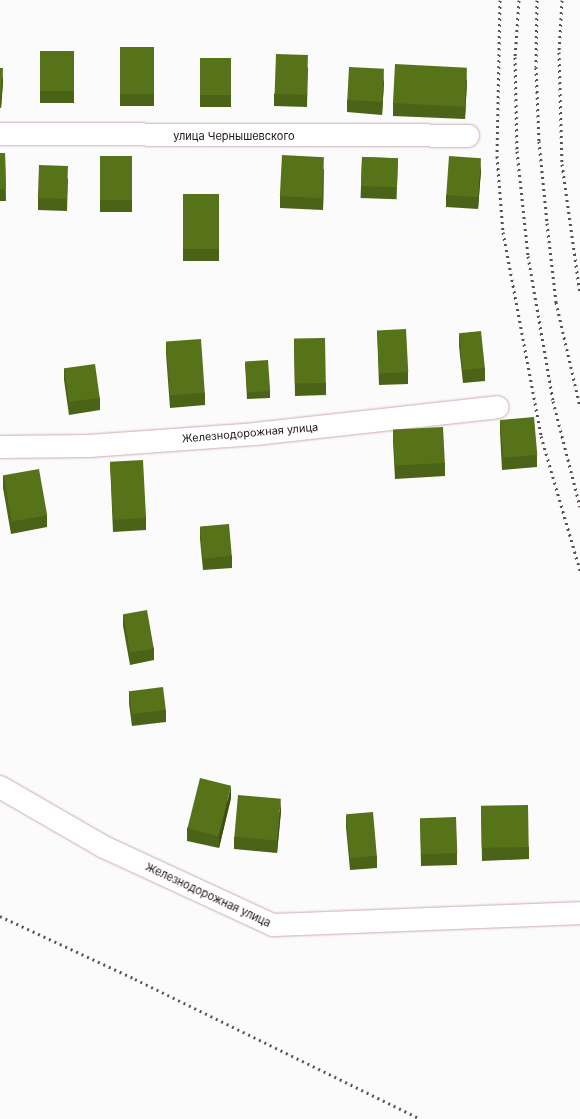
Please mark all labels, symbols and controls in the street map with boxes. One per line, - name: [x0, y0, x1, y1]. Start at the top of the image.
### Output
- street label: улица Чернышевского: [173, 129, 295, 143]
- street label: Железнодорожная улица: [181, 420, 319, 446]
- street label: Железнодорожная улица: [143, 860, 273, 930]

